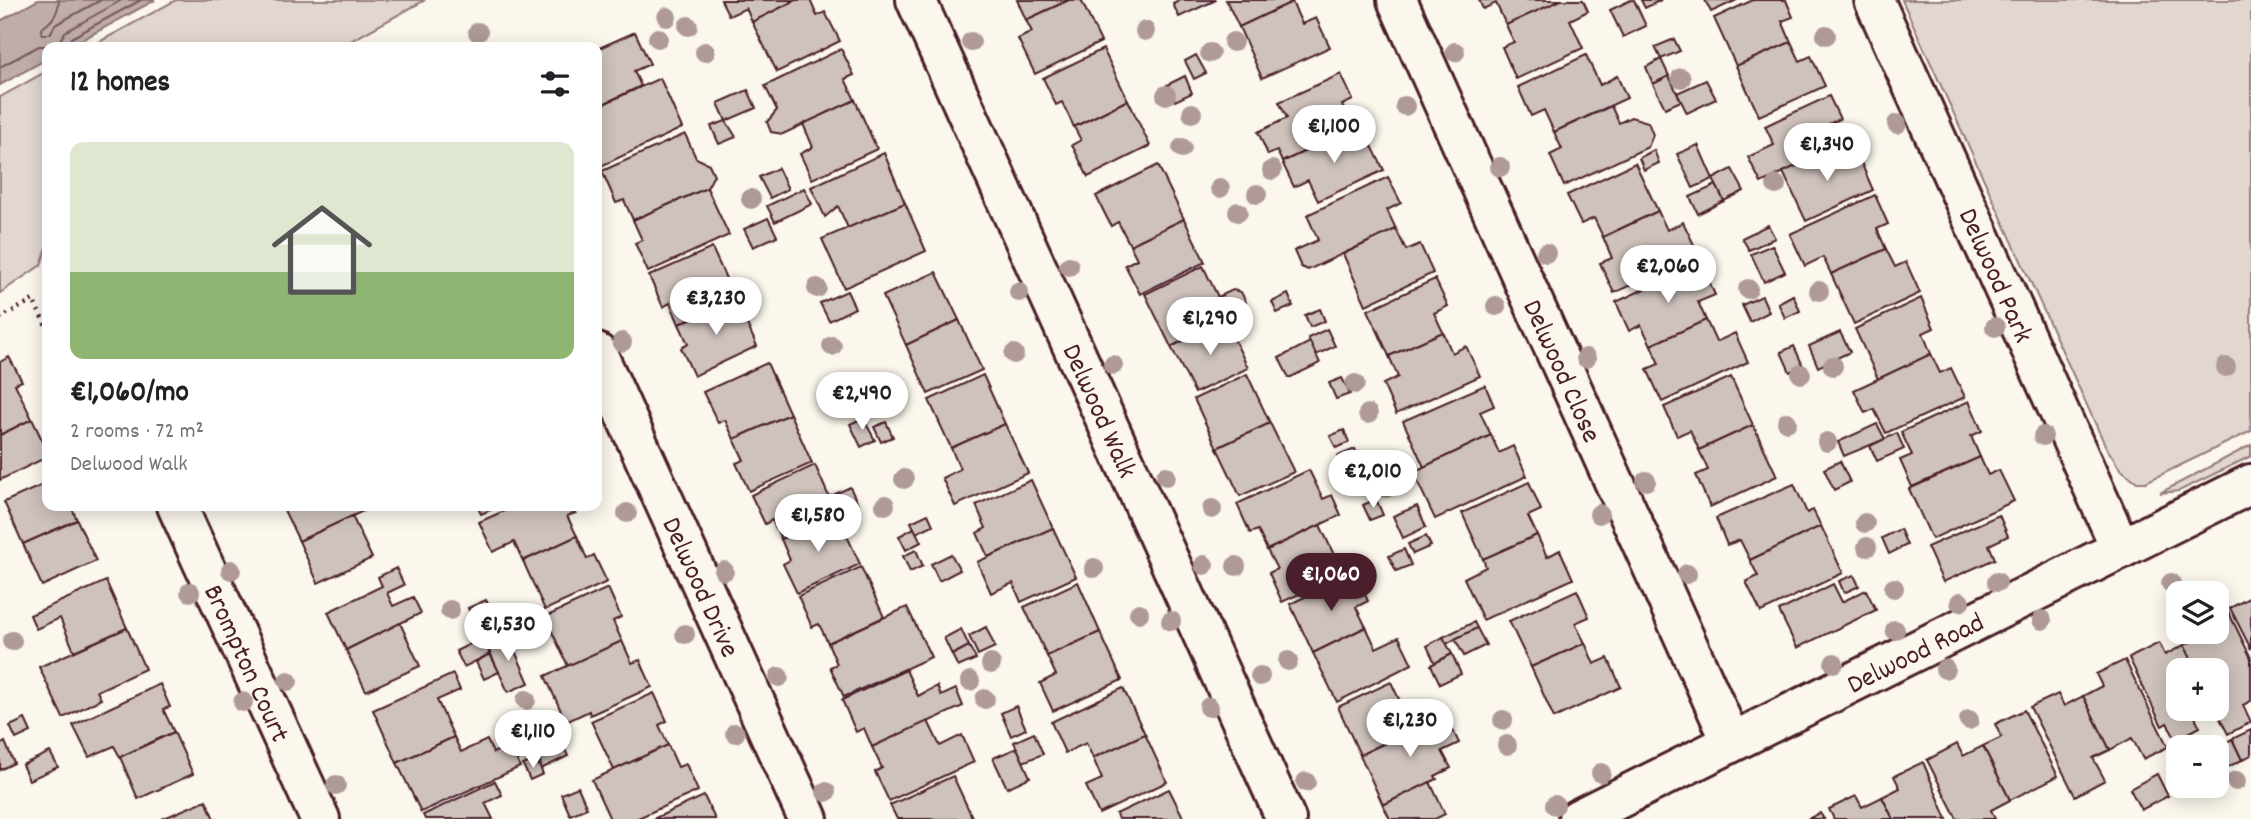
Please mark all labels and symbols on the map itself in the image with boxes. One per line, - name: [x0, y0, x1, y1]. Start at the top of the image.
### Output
- pin: €1,100: [1277, 106, 1391, 165]
- pin: €1,340: [1770, 124, 1884, 183]
- street label: Delwood Park: [1945, 203, 2041, 350]
- pin: €2,060: [1611, 246, 1725, 305]
- pin: €3,230: [659, 278, 773, 337]
- street label: Delwood Close: [1510, 294, 1609, 450]
- pin: €1,290: [1153, 298, 1267, 357]
- street label: Delwood Walk: [1049, 339, 1144, 486]
- pin: €2,490: [805, 372, 919, 432]
- pin: €2,010: [1316, 450, 1430, 510]
- pin: €1,580: [761, 494, 875, 554]
- street label: Delwood Drive: [649, 512, 747, 665]
- pin: €1,060: [1274, 554, 1388, 613]
- street label: Brompton Court: [190, 579, 297, 750]
- pin: €1,530: [451, 604, 565, 663]
- street label: Delwood Road: [1841, 605, 1992, 707]
- pin: €1,230: [1353, 700, 1467, 759]
- pin: €1,110: [476, 710, 590, 770]

